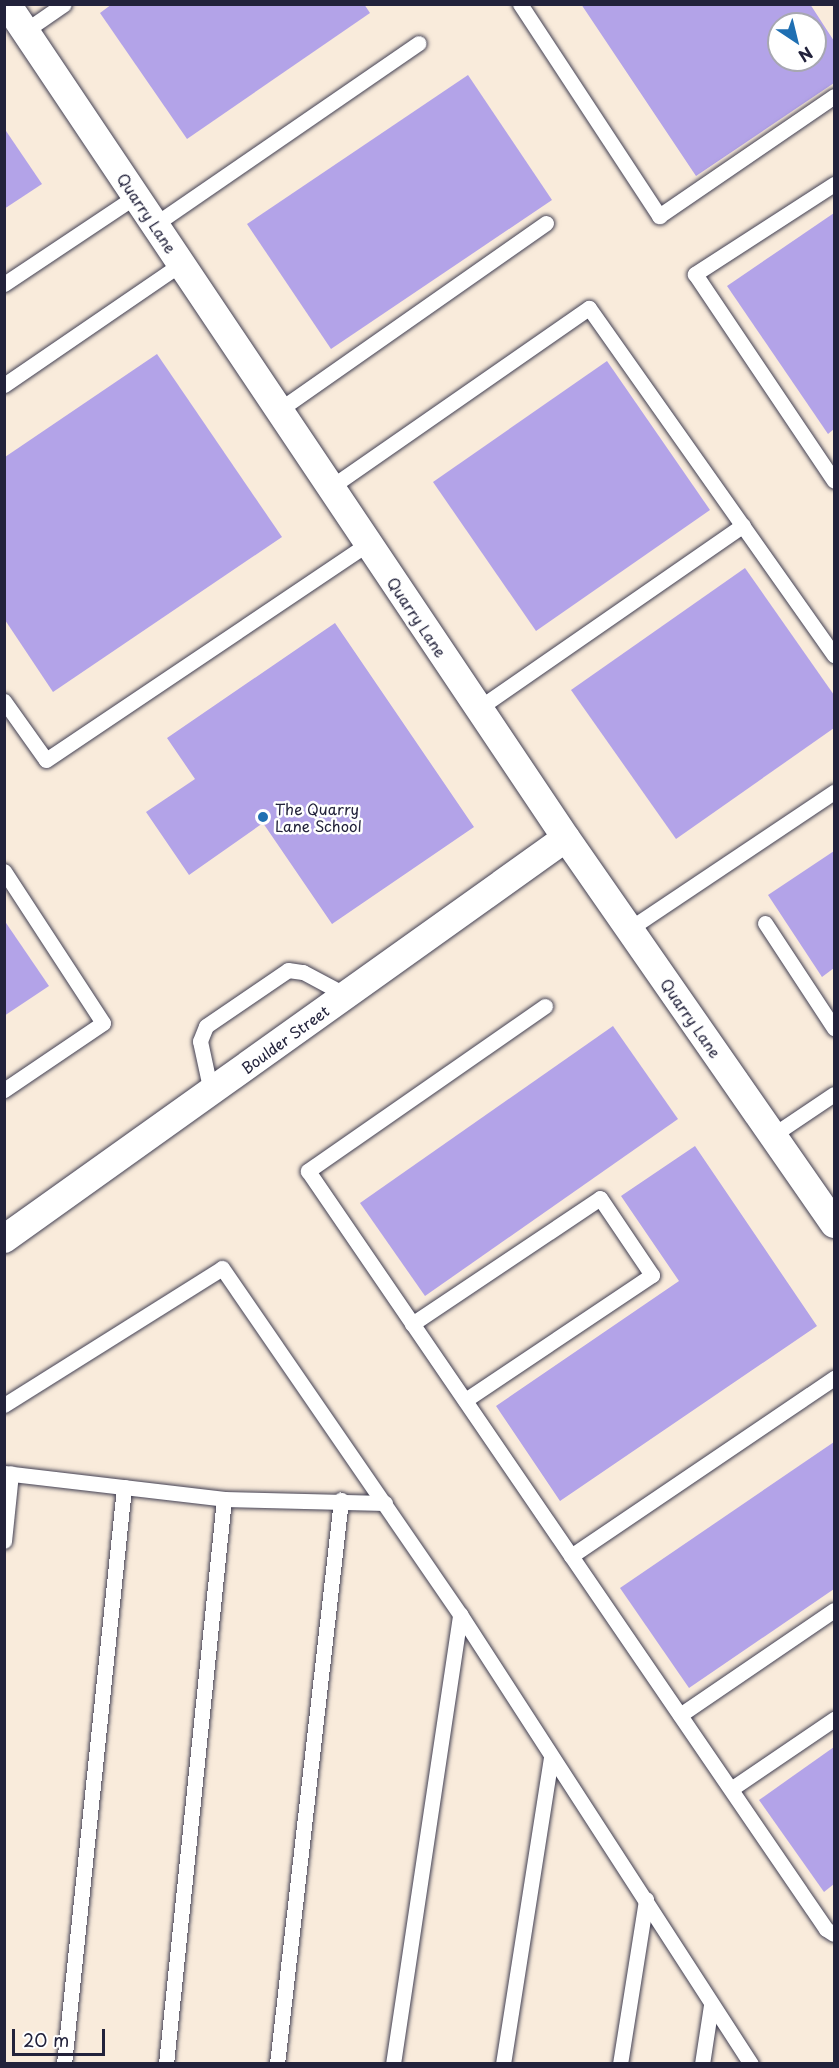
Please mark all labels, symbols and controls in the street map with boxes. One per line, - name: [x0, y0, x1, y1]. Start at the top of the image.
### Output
- north arrow: [767, 12, 827, 72]
- text: N: [794, 42, 818, 69]
- street label: Quarry Lane: [114, 170, 180, 256]
- street label: Quarry Lane: [384, 574, 450, 660]
- place label: The Quarry Lane School: [275, 799, 362, 834]
- marker: The Quarry Lane School: [256, 810, 270, 824]
- street label: Quarry Lane: [657, 975, 725, 1061]
- street label: Boulder Street: [237, 1001, 333, 1077]
- scale bar: [15, 2017, 108, 2055]
- text: 20 m: [23, 2026, 69, 2053]

